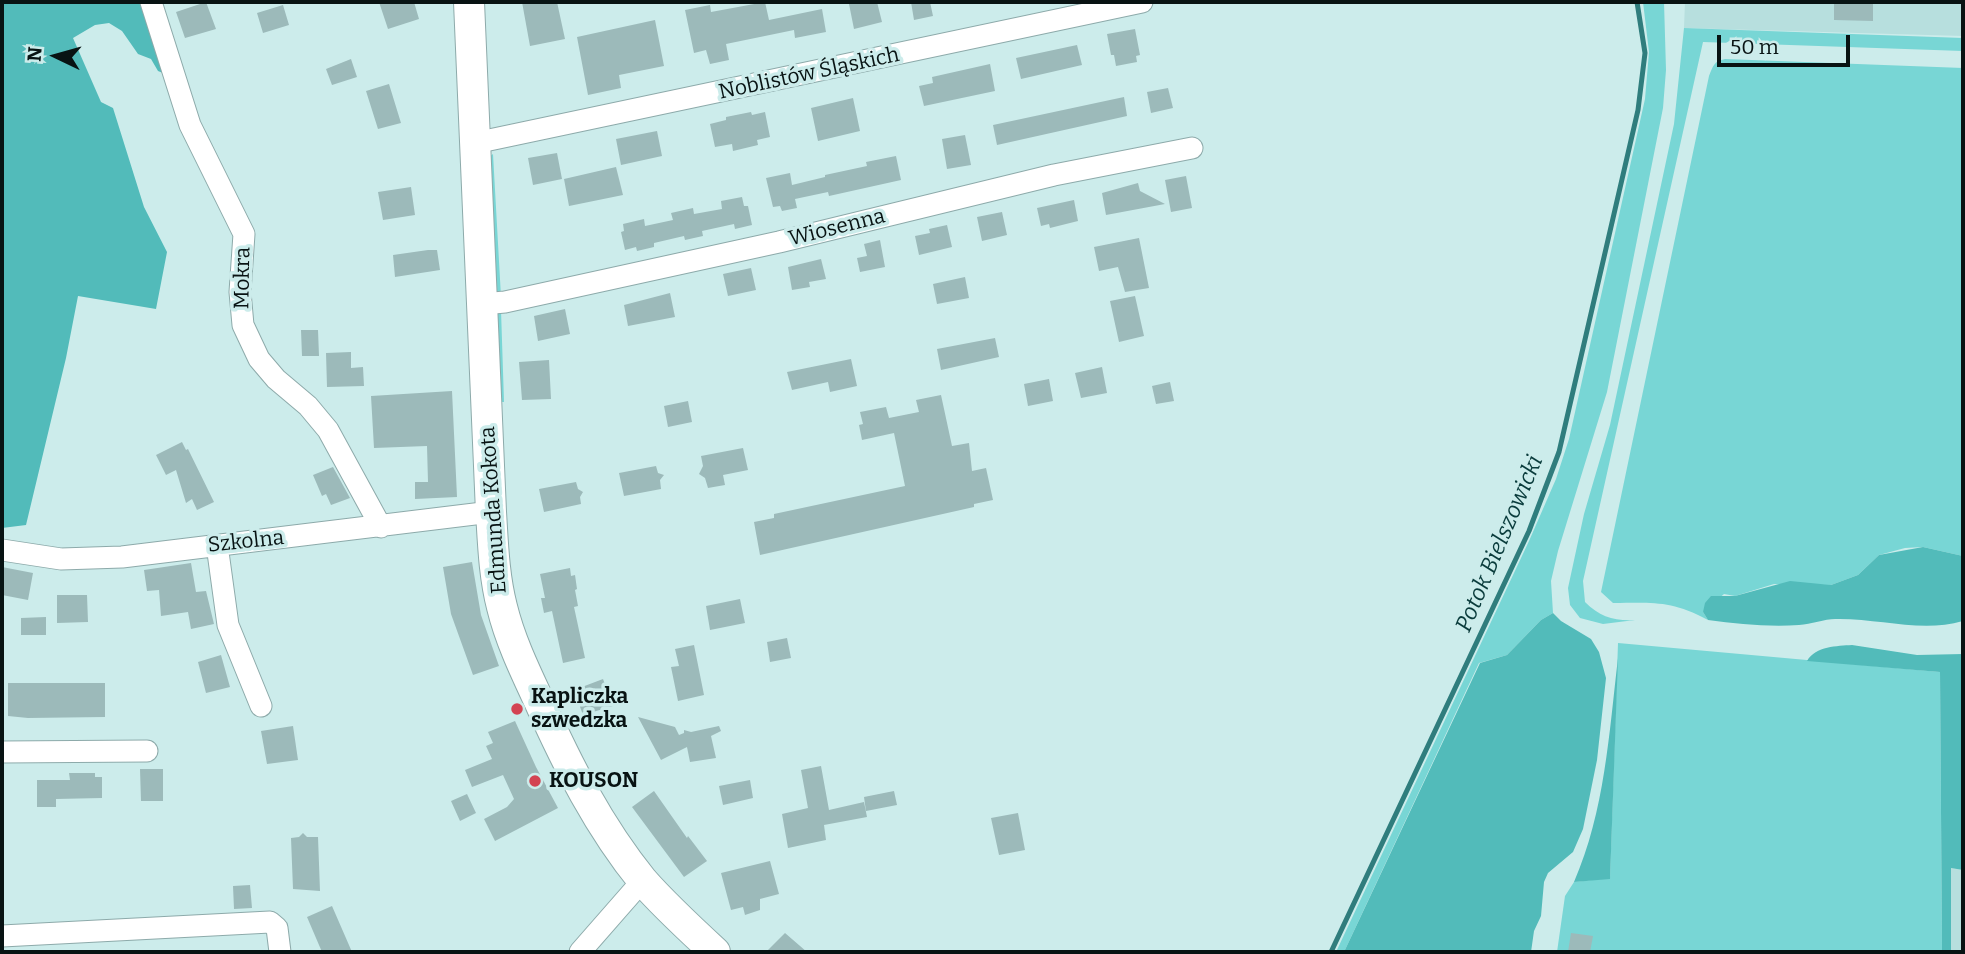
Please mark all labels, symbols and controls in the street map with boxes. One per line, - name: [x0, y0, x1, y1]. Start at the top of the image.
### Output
- north arrow: [21, 21, 91, 91]
- scale bar: [1720, 21, 1853, 65]
- text: 50 m: [1730, 34, 1779, 60]
- street label: Noblistów Śląskich: [716, 43, 902, 105]
- text: N: [22, 46, 47, 62]
- street label: Wiosenna: [786, 204, 888, 252]
- street label: Mokra: [230, 247, 256, 309]
- street label: Edmunda Kokota: [476, 426, 512, 594]
- water label: Potok Bielszowicki: [1450, 452, 1550, 636]
- street label: Szkolna: [207, 525, 285, 559]
- place label: Kapliczka szwedzka: [531, 684, 628, 734]
- marker: Kapliczka szwedzka: [509, 701, 525, 717]
- place label: KOUSON: [549, 768, 638, 794]
- marker: KOUSON: [527, 773, 543, 789]

